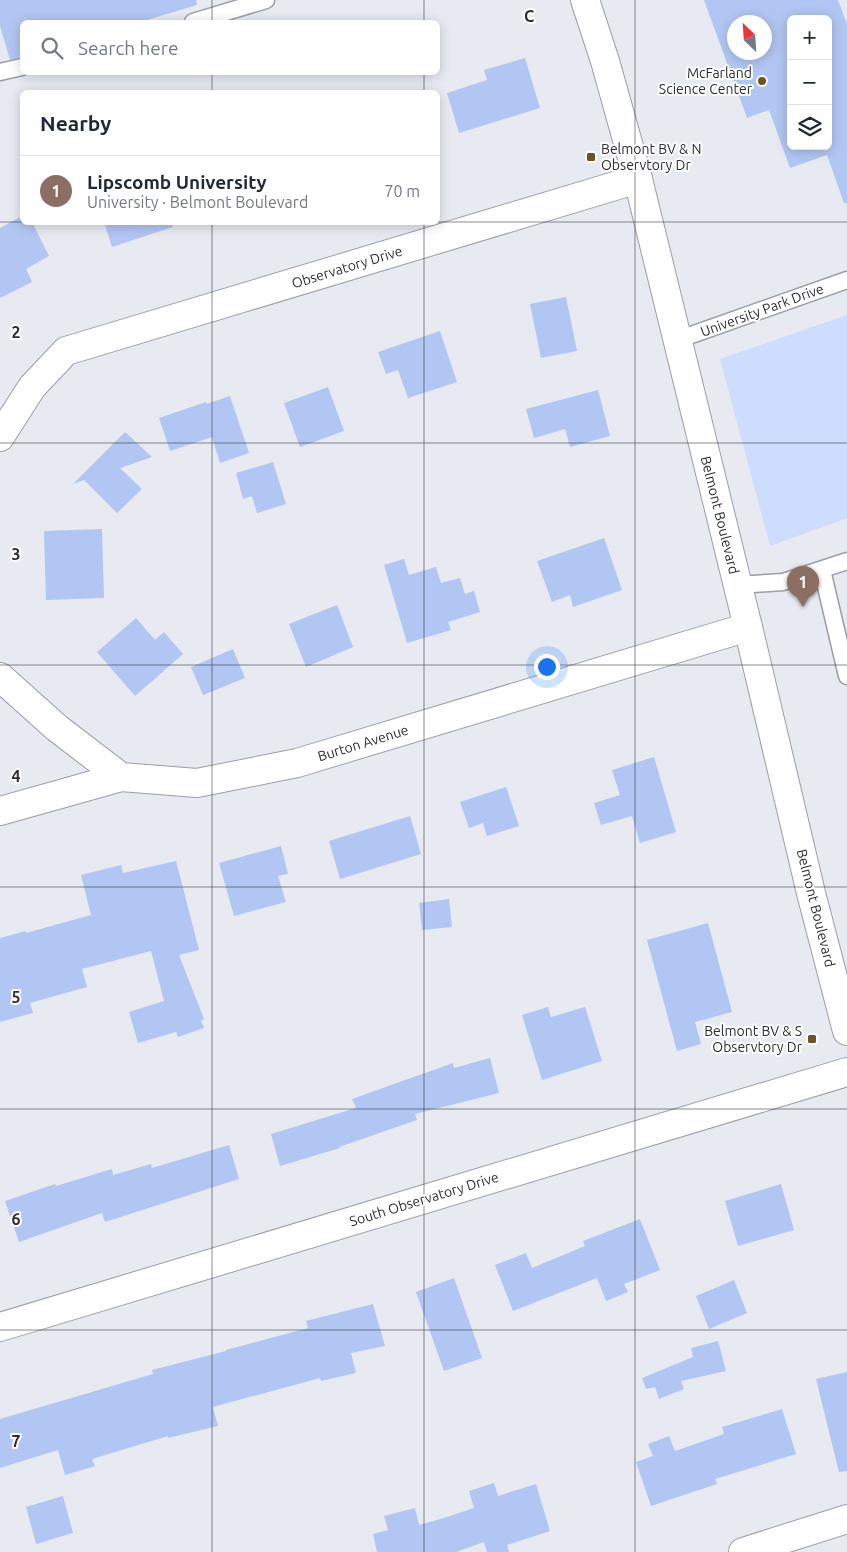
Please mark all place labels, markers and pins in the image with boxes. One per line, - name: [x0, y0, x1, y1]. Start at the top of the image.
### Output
- place label: McFarland Science Center: [659, 65, 753, 97]
- marker: McFarland Science Center: [756, 75, 768, 87]
- place label: Belmont BV & N Observtory Dr: [601, 141, 701, 173]
- marker: Belmont BV & N Observtory Dr: [585, 151, 597, 163]
- pin: 1: [787, 566, 819, 607]
- place label: Belmont BV & S Observtory Dr: [704, 1023, 803, 1055]
- marker: Belmont BV & S Observtory Dr: [806, 1033, 818, 1045]

